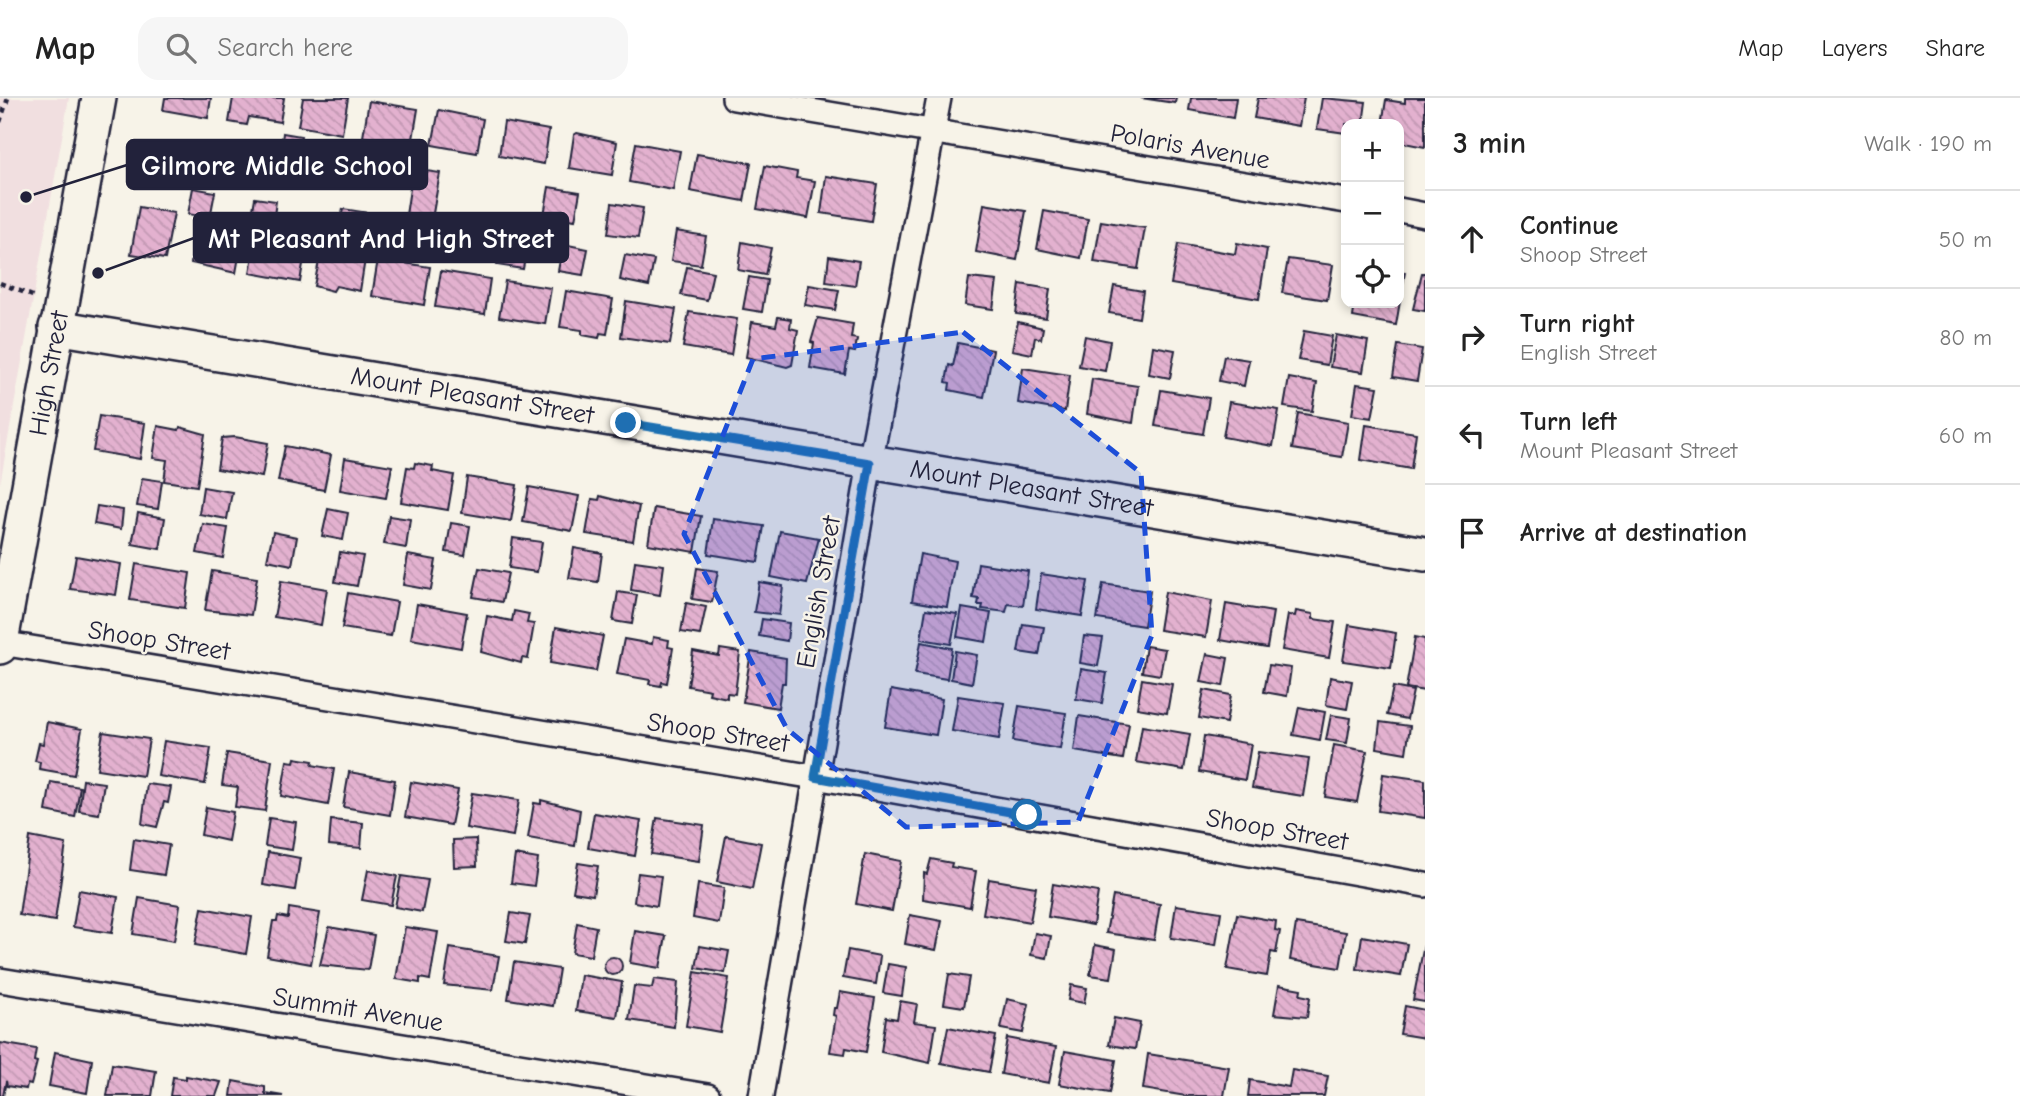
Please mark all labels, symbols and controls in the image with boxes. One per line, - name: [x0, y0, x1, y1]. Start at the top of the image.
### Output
- search box: [138, 17, 628, 80]
- text: Map: [35, 29, 96, 67]
- icon: search: [162, 29, 200, 67]
- text: Search here: [218, 33, 353, 63]
- text: Map: [1738, 34, 1784, 62]
- text: Layers: [1822, 34, 1887, 62]
- text: Share: [1925, 34, 1985, 62]
- street label: Polaris Avenue: [1108, 118, 1272, 176]
- map controls: [1341, 119, 1404, 308]
- button: +: [1341, 119, 1404, 182]
- text: 3 min: [1453, 126, 1526, 161]
- text: Walk · 190 m: [1864, 130, 1992, 157]
- callout: Gilmore Middle School: [127, 140, 427, 189]
- text: Gilmore Middle School: [141, 150, 413, 182]
- button: −: [1341, 182, 1404, 245]
- text: Continue: [1520, 211, 1618, 241]
- callout: Mt Pleasant And High Street: [194, 213, 568, 262]
- icon: ahead: [1453, 220, 1491, 258]
- text: Mt Pleasant And High Street: [208, 223, 555, 255]
- text: 50 m: [1939, 226, 1992, 253]
- text: Shoop Street: [1520, 241, 1647, 268]
- button: locate: [1341, 245, 1404, 308]
- street label: High Street: [23, 307, 76, 438]
- text: Turn right: [1520, 309, 1634, 339]
- icon: right: [1453, 318, 1491, 356]
- text: 80 m: [1939, 324, 1992, 351]
- text: English Street: [1520, 339, 1656, 366]
- street label: Mount Pleasant Street: [349, 361, 598, 431]
- route end: [610, 407, 641, 438]
- text: Turn left: [1520, 407, 1617, 437]
- icon: left: [1453, 416, 1491, 454]
- text: 60 m: [1939, 422, 1992, 449]
- text: Mount Pleasant Street: [1520, 437, 1737, 464]
- street label: Mount Pleasant Street: [908, 454, 1157, 524]
- street label: English Street: [791, 512, 847, 670]
- icon: arrive: [1453, 514, 1491, 552]
- text: Arrive at destination: [1520, 518, 1747, 548]
- street label: Shoop Street: [86, 615, 234, 667]
- street label: Shoop Street: [645, 707, 793, 759]
- route start: [1011, 799, 1042, 830]
- street label: Shoop Street: [1204, 803, 1352, 857]
- street label: Summit Avenue: [271, 982, 445, 1038]

